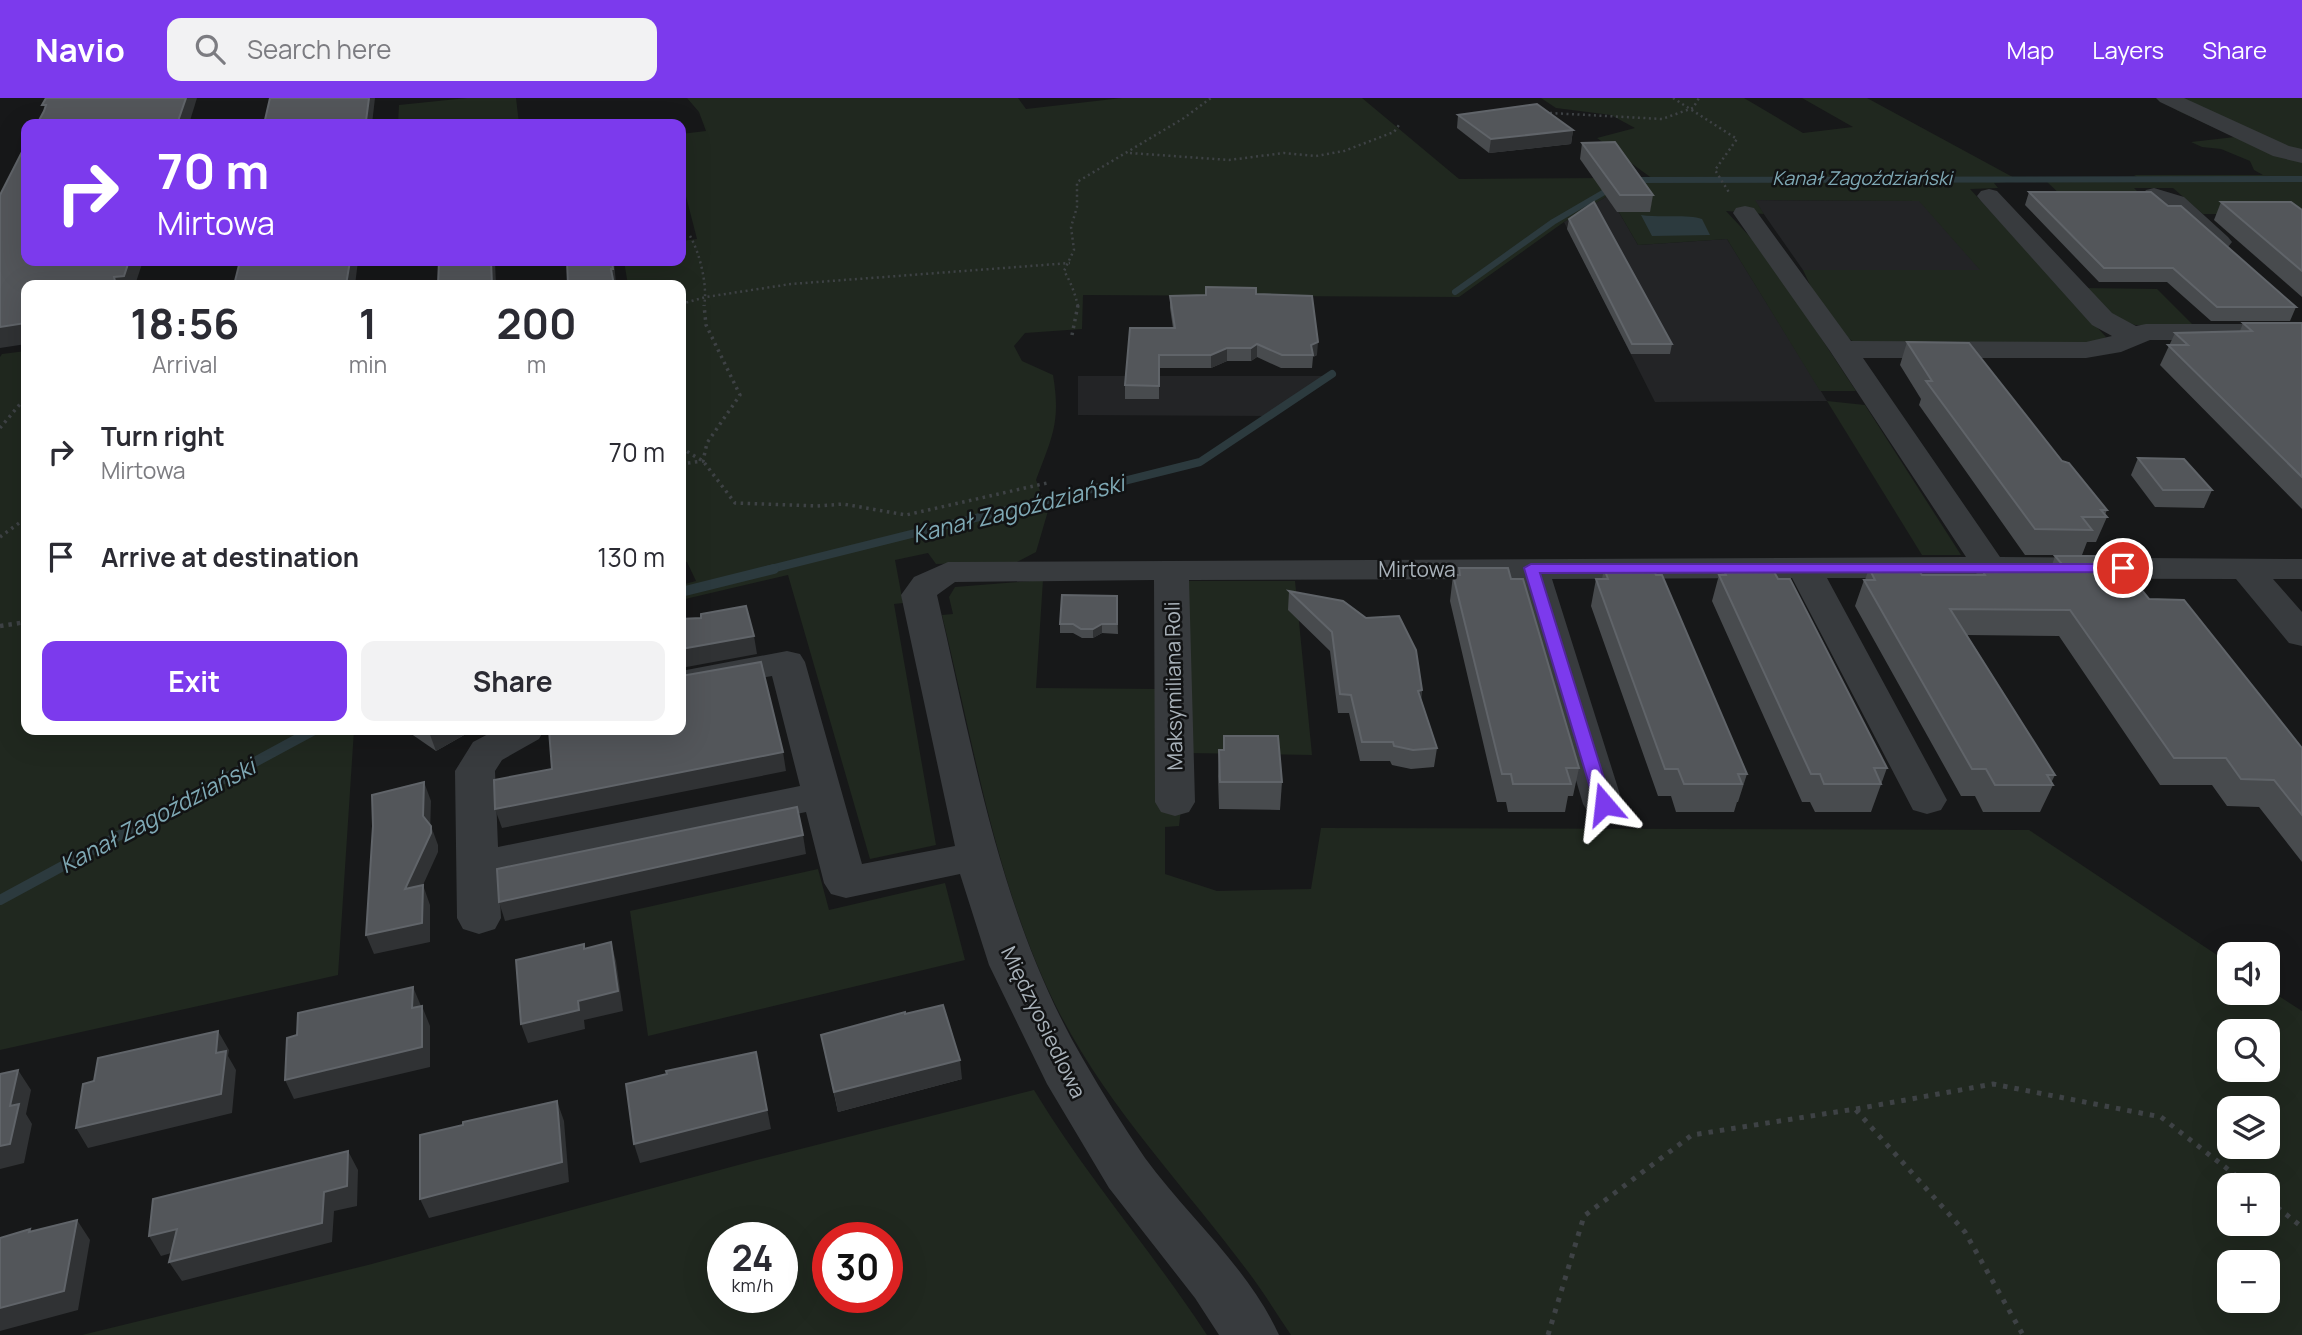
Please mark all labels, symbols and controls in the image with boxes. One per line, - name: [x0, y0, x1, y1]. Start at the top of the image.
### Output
- search box: [167, 18, 657, 81]
- text: Navio: [35, 27, 125, 72]
- icon: search: [191, 30, 229, 68]
- text: Search here: [247, 31, 391, 67]
- text: Map: [2007, 33, 2054, 66]
- text: Layers: [2092, 33, 2164, 66]
- text: Share: [2202, 33, 2267, 66]
- text: 70 m: [157, 137, 269, 204]
- icon: right: [42, 147, 133, 238]
- water label: Kanał Zagoździański: [1772, 165, 1954, 191]
- text: Mirtowa: [157, 201, 275, 245]
- text: 18:56: [130, 294, 239, 352]
- text: 1: [359, 294, 377, 352]
- text: 200: [496, 294, 577, 352]
- text: Arrival: [152, 348, 218, 380]
- text: min: [349, 348, 387, 380]
- text: m: [527, 348, 546, 380]
- text: Turn right: [101, 418, 225, 454]
- icon: right: [42, 433, 80, 471]
- text: 70 m: [609, 434, 665, 470]
- text: Mirtowa: [101, 454, 186, 486]
- water label: Kanał Zagoździański: [909, 466, 1130, 550]
- icon: arrive: [42, 538, 80, 576]
- pin: [2093, 538, 2153, 598]
- text: Arrive at destination: [101, 539, 359, 575]
- text: 130 m: [597, 539, 665, 575]
- icon: arrive: [2104, 549, 2142, 587]
- street label: Mirtowa: [1378, 555, 1456, 583]
- street label: Maksymiliana Roli: [1158, 601, 1188, 771]
- button: Exit: [42, 641, 347, 721]
- button: Share: [361, 641, 665, 721]
- water label: Kanał Zagoździański: [53, 749, 263, 880]
- position arrow: [1567, 767, 1641, 841]
- street label: Międzyosiedlowa: [995, 941, 1093, 1103]
- map controls: [2217, 942, 2280, 1313]
- button: sound: [2217, 942, 2280, 1005]
- button: search: [2217, 1019, 2280, 1082]
- button: layers: [2217, 1096, 2280, 1159]
- button: +: [2217, 1173, 2280, 1236]
- speed limit sign: 30: [812, 1222, 903, 1313]
- text: 24: [732, 1234, 773, 1282]
- button: −: [2217, 1250, 2280, 1313]
- text: km/h: [732, 1273, 773, 1297]

